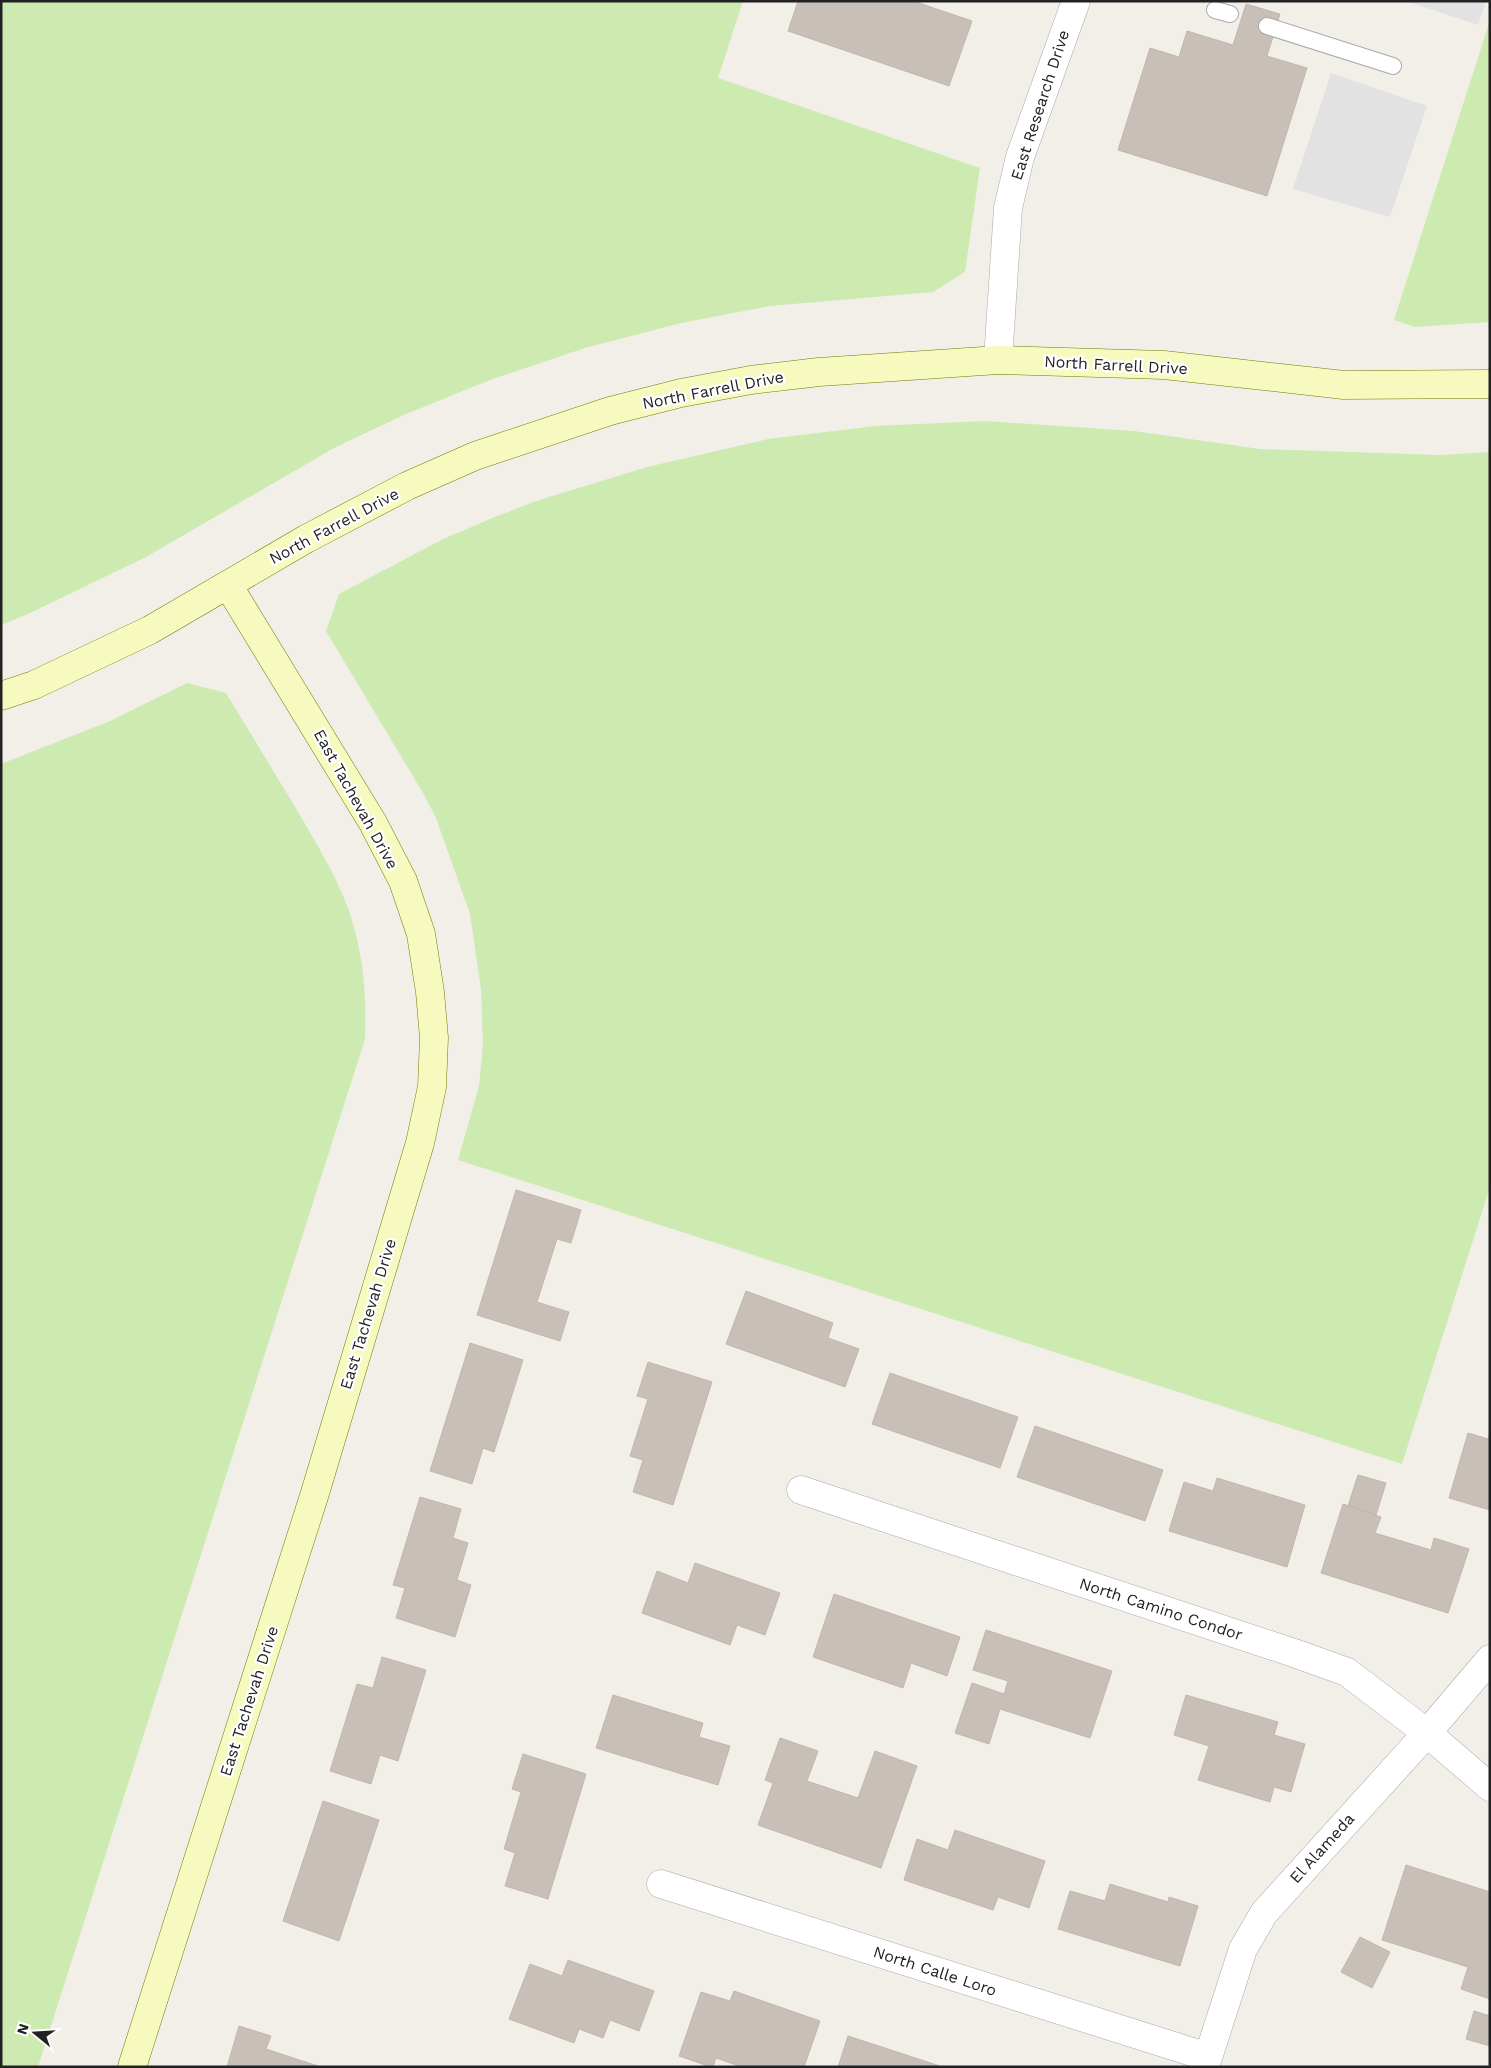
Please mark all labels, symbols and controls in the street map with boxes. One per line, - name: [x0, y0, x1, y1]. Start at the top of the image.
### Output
- street label: East Research Drive: [1007, 28, 1073, 182]
- street label: North Farrell Drive: [1044, 352, 1188, 378]
- street label: North Farrell Drive: [641, 367, 785, 413]
- street label: North Farrell Drive: [266, 484, 402, 568]
- street label: East Tachevah Drive: [310, 726, 402, 872]
- street label: East Tachevah Drive: [336, 1236, 400, 1392]
- street label: North Camino Condor: [1077, 1574, 1245, 1645]
- street label: East Tachevah Drive: [216, 1624, 282, 1778]
- street label: El Alameda: [1286, 1809, 1358, 1887]
- street label: North Calle Loro: [871, 1942, 999, 2000]
- north arrow: [10, 2008, 60, 2058]
- text: N: [13, 2022, 32, 2036]

